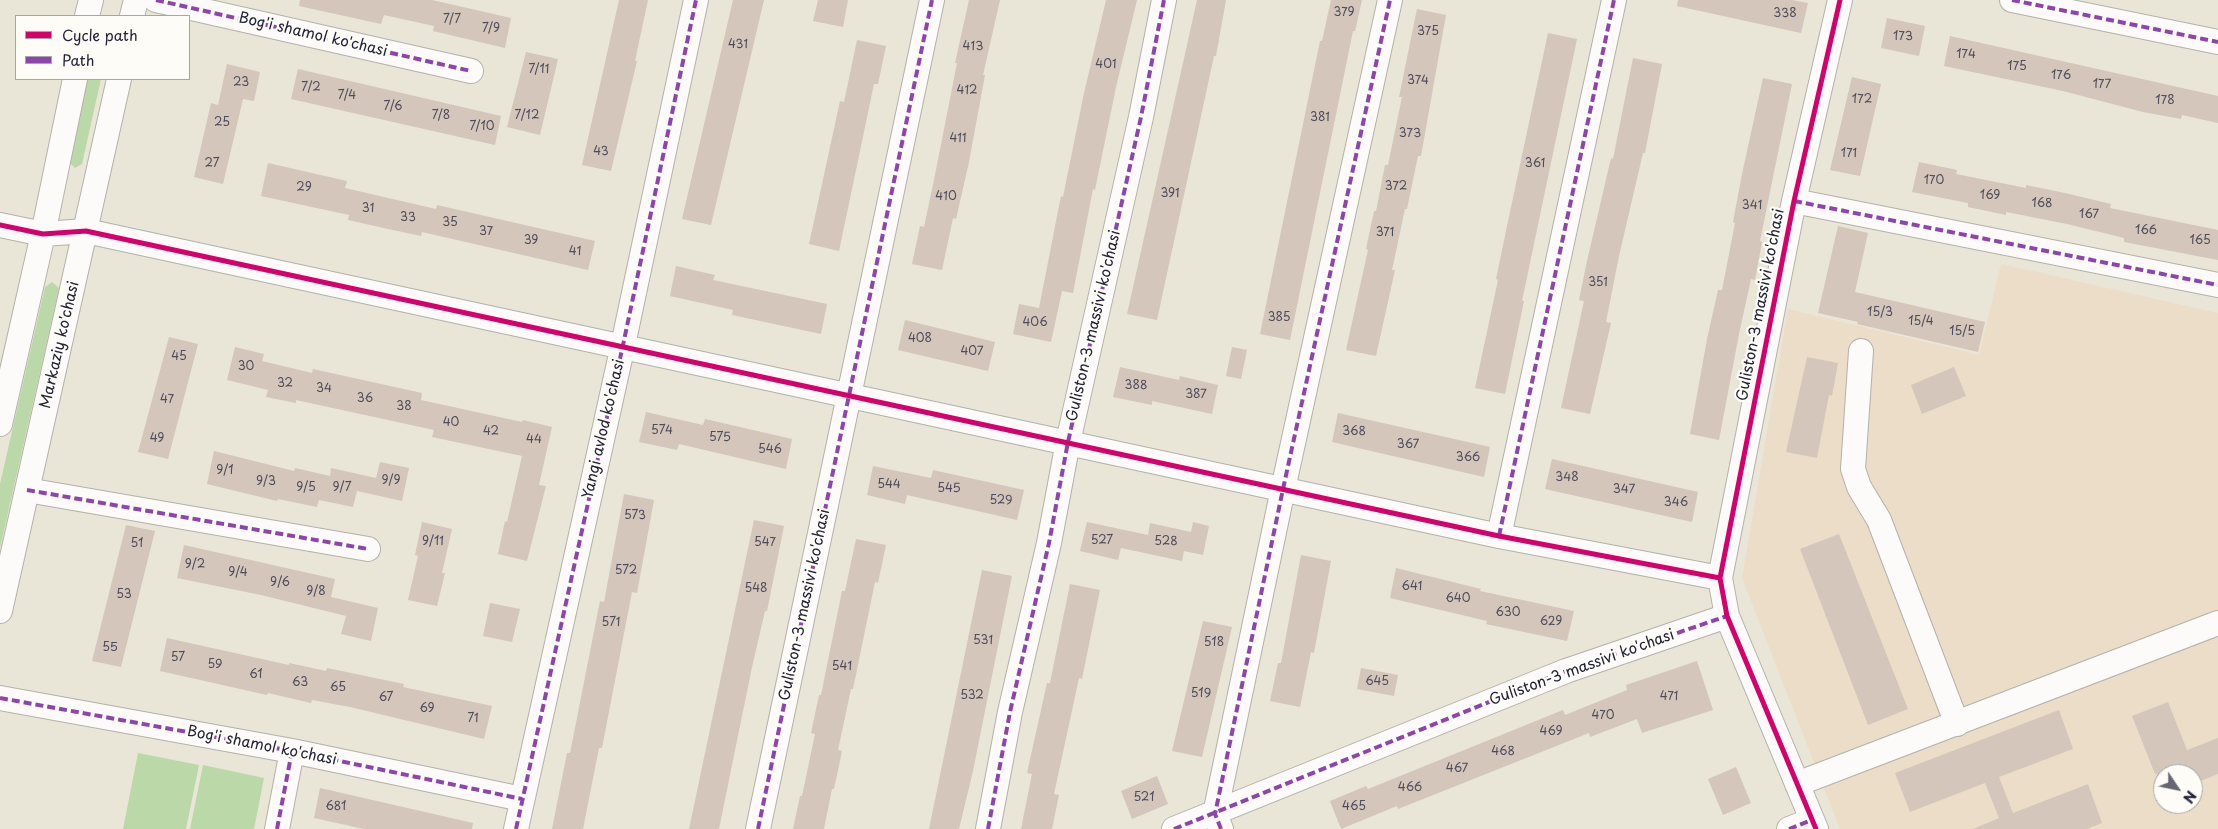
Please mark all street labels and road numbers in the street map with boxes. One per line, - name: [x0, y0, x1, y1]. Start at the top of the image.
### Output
- street label: Bog'i shamol ko'chasi: [237, 9, 389, 61]
- street label: Guliston-3 massivi ko'chasi: [1734, 207, 1788, 403]
- street label: Guliston-3 massivi ko'chasi: [1063, 229, 1125, 423]
- street label: Markaziy ko'chasi: [37, 280, 83, 410]
- street label: Yangi avlod ko'chasi: [579, 358, 629, 500]
- street label: Guliston-3 massivi ko'chasi: [776, 507, 834, 703]
- street label: Guliston-3 massivi ko'chasi: [1487, 626, 1677, 710]
- street label: Bog'i shamol ko'chasi: [186, 723, 338, 769]

